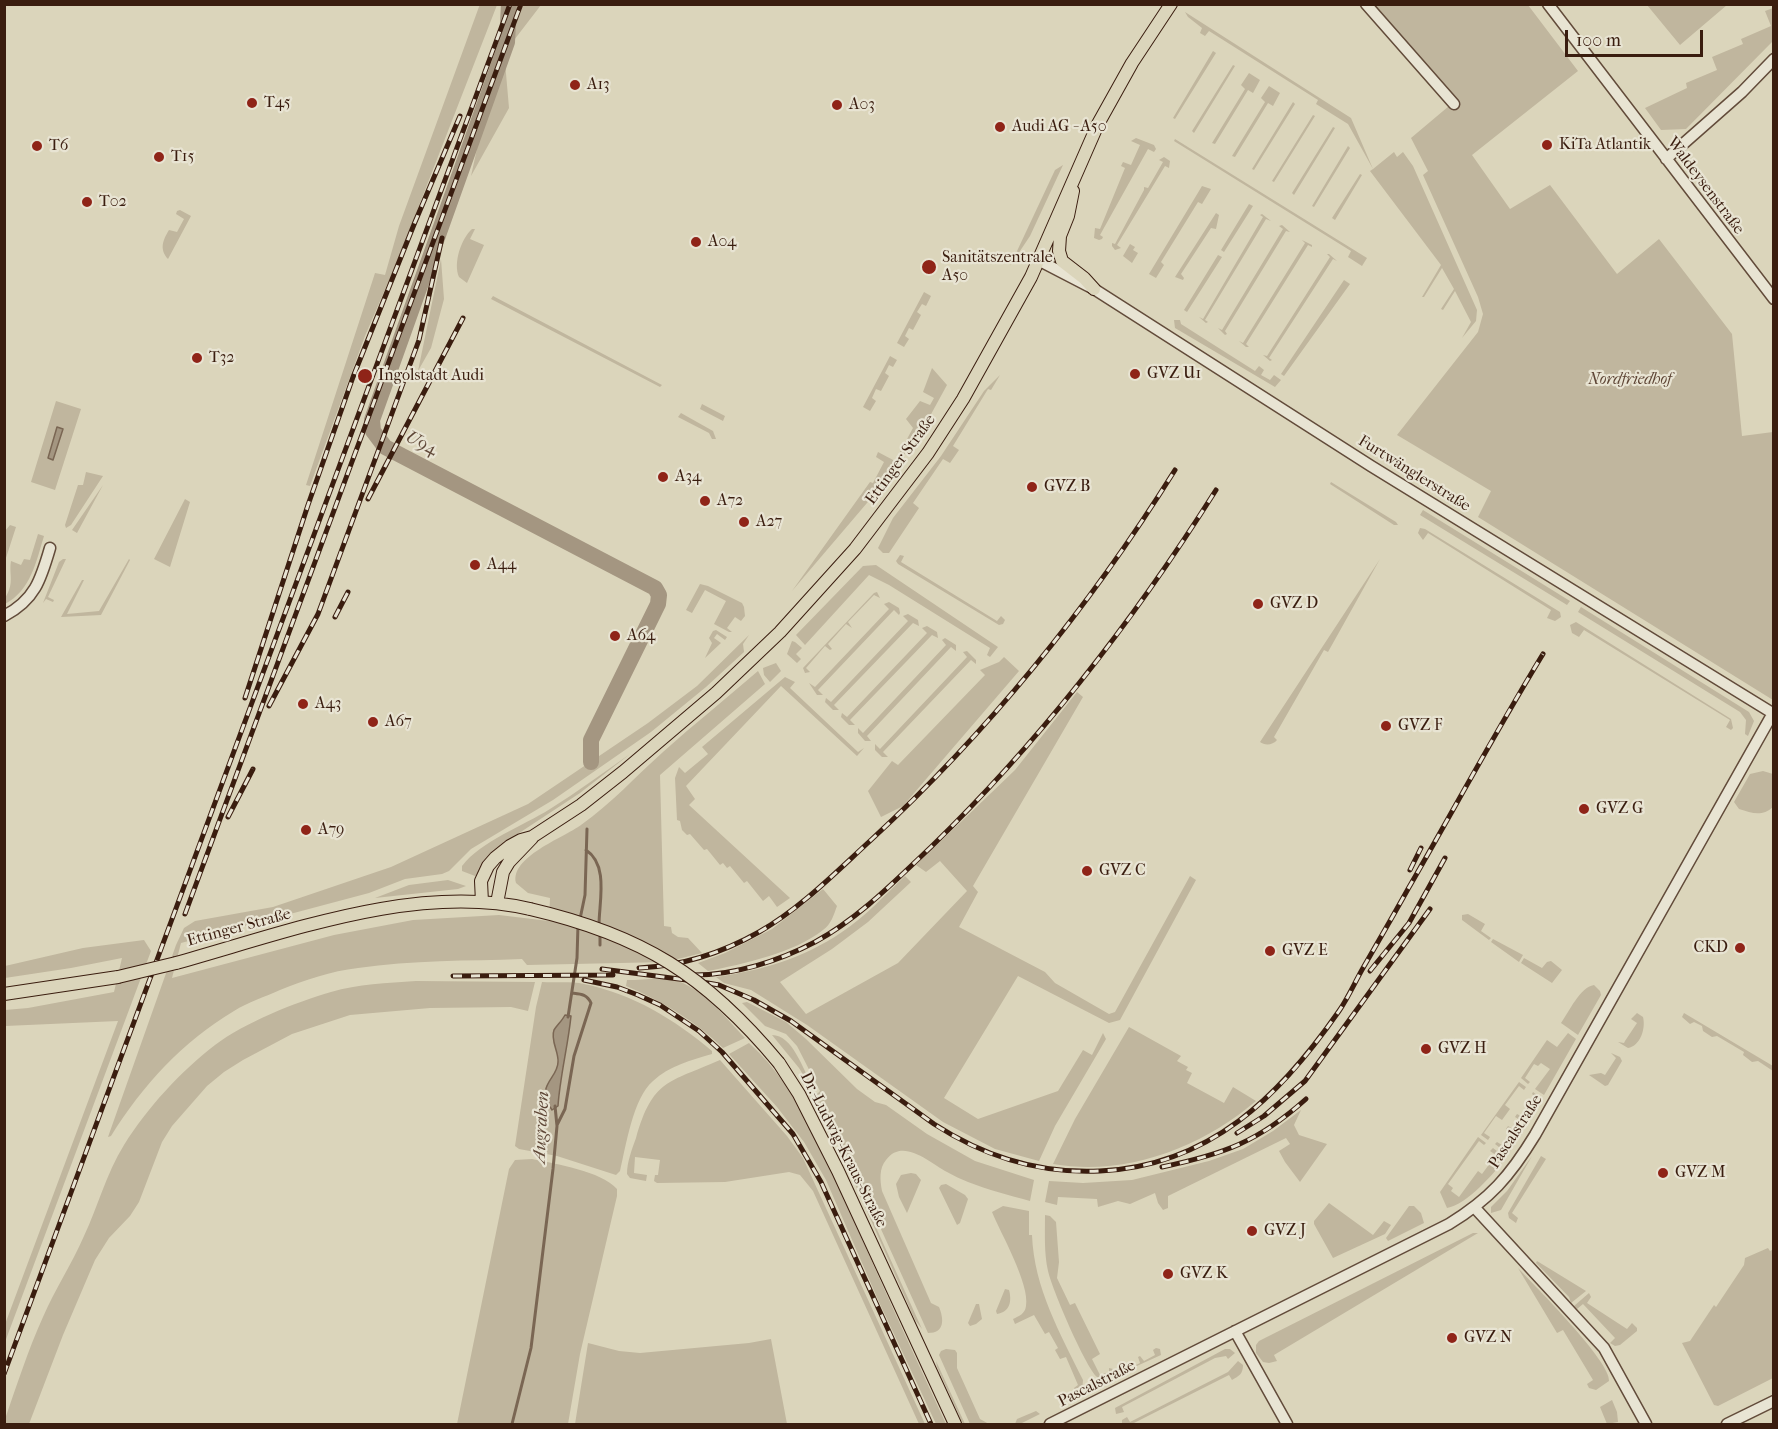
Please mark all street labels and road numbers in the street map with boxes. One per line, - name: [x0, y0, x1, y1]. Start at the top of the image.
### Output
- street label: Waldeysenstraße: [1662, 134, 1748, 238]
- street label: Ettinger Straße: [862, 411, 940, 509]
- street label: Furtwänglerstraße: [1354, 432, 1474, 516]
- street label: Ettinger Straße: [185, 905, 293, 951]
- street label: Dr.-Ludwig-Kraus-Straße: [795, 1069, 891, 1231]
- street label: Pascalstraße: [1485, 1091, 1547, 1173]
- street label: Pascalstraße: [1055, 1356, 1139, 1412]

